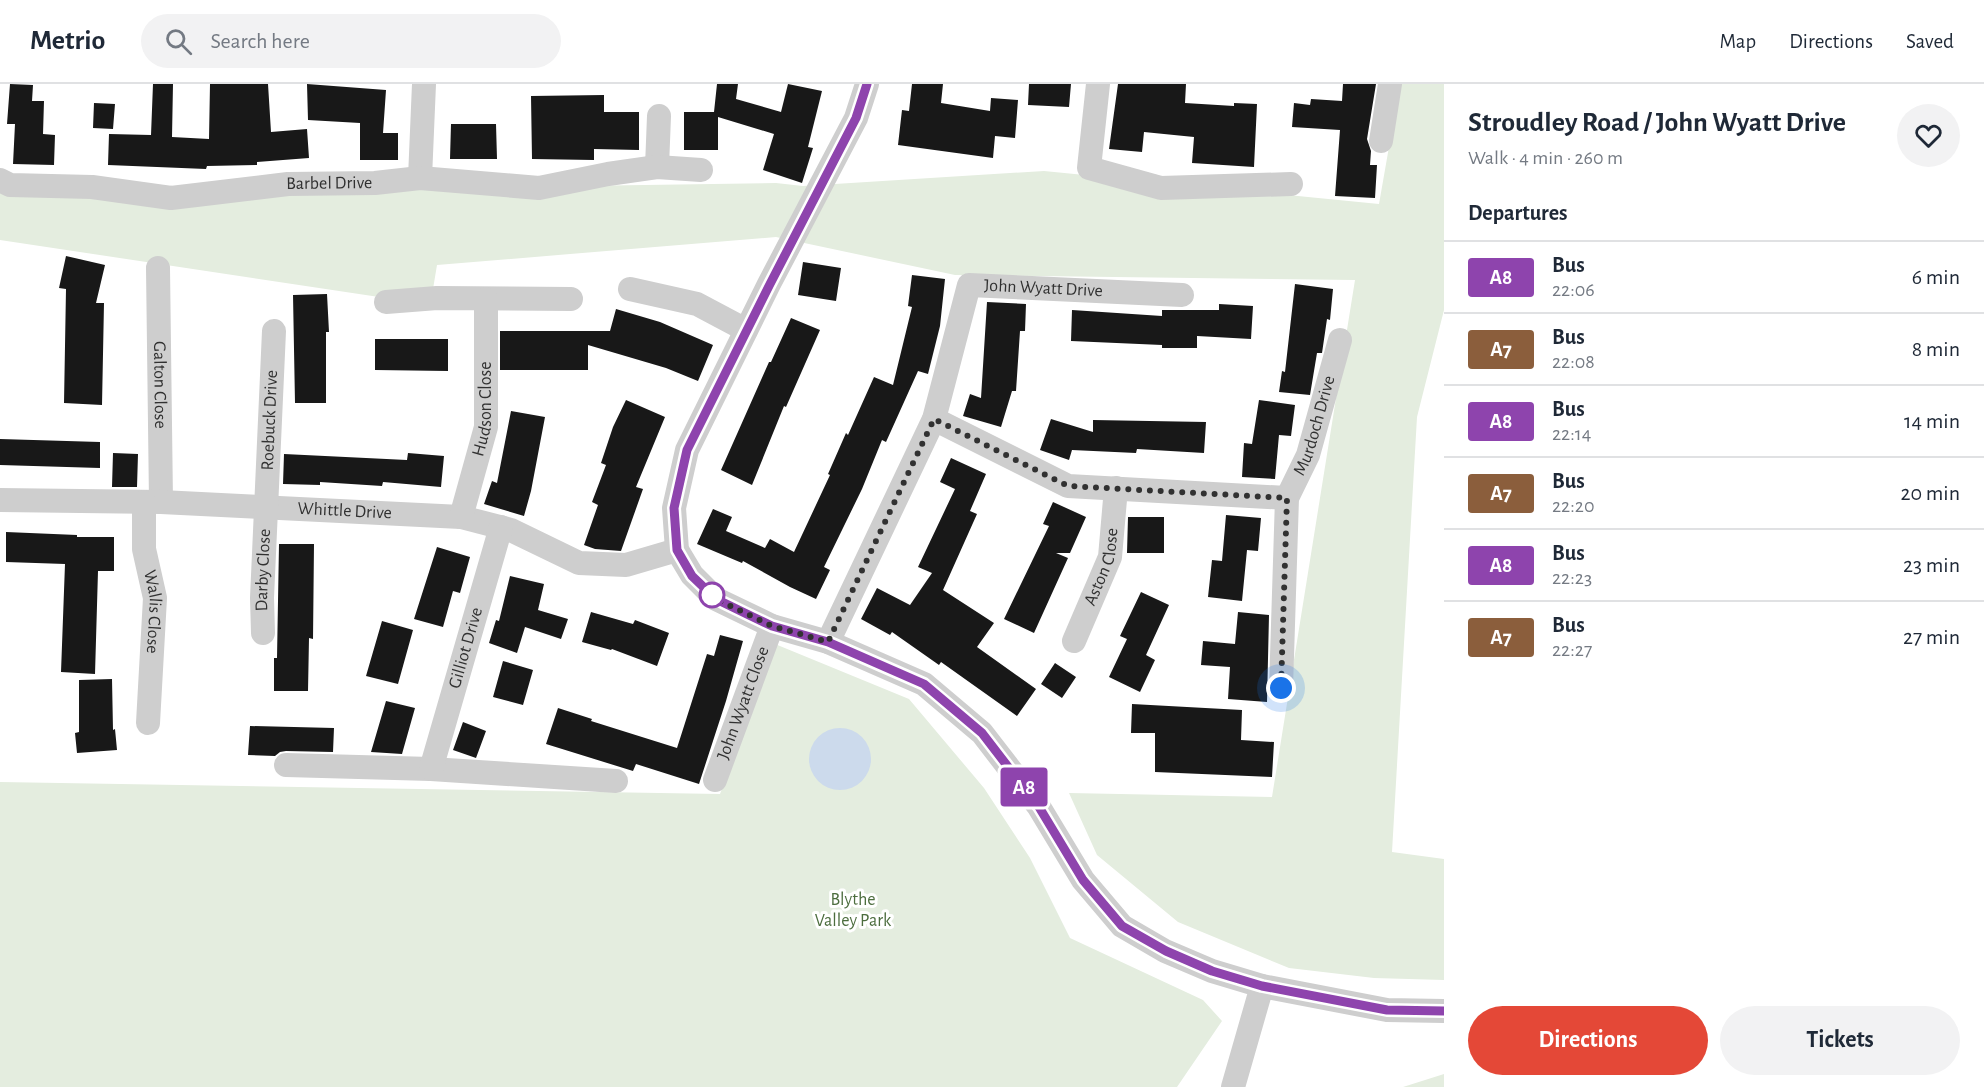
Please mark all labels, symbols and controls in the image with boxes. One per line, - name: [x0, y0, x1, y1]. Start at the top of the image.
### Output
- search box: [141, 14, 561, 68]
- icon: search: [162, 25, 195, 58]
- text: Metrio: [30, 27, 105, 55]
- text: Search here: [210, 30, 310, 52]
- text: Map: [1720, 31, 1756, 52]
- text: Directions: [1789, 31, 1873, 52]
- text: Saved: [1906, 31, 1954, 52]
- button: heart: [1897, 104, 1960, 167]
- text: Stroudley Road / John Wyatt Drive: [1468, 109, 1846, 137]
- text: Walk · 4 min · 260 m: [1468, 148, 1623, 168]
- street label: Barbel Drive: [286, 174, 372, 193]
- text: Departures: [1468, 202, 1568, 224]
- text: Bus: [1552, 254, 1585, 276]
- text: 6 min: [1912, 266, 1960, 288]
- text: A8: [1490, 267, 1512, 288]
- street label: John Wyatt Drive: [984, 277, 1103, 300]
- text: 22:06: [1552, 280, 1595, 300]
- text: Bus: [1552, 326, 1585, 348]
- text: 8 min: [1912, 338, 1960, 360]
- text: A7: [1490, 339, 1512, 360]
- street label: Galton Close: [150, 341, 169, 429]
- text: 22:08: [1552, 352, 1595, 372]
- street label: Hudson Close: [469, 361, 495, 459]
- street label: Roebuck Drive: [259, 370, 281, 471]
- street label: Murdoch Drive: [1290, 374, 1339, 478]
- text: Bus: [1552, 398, 1585, 420]
- text: 14 min: [1904, 410, 1960, 432]
- text: A8: [1490, 411, 1512, 432]
- text: 22:14: [1552, 424, 1591, 444]
- text: Bus: [1552, 470, 1585, 492]
- text: 20 min: [1900, 482, 1960, 504]
- text: A7: [1490, 483, 1512, 504]
- text: 22:20: [1552, 496, 1594, 516]
- street label: Whittle Drive: [297, 500, 392, 523]
- street label: Aston Close: [1081, 527, 1121, 608]
- street label: Darby Close: [253, 528, 274, 612]
- text: Bus: [1552, 542, 1585, 564]
- text: 23 min: [1903, 554, 1960, 576]
- text: A8: [1490, 555, 1512, 576]
- street label: Wallis Close: [140, 568, 164, 654]
- text: 22:23: [1552, 568, 1592, 588]
- unlabelled marker: [699, 582, 725, 608]
- street label: Gilliot Drive: [446, 605, 486, 691]
- text: Bus: [1552, 614, 1585, 636]
- text: 27 min: [1903, 626, 1960, 648]
- text: A7: [1490, 627, 1512, 648]
- text: 22:27: [1552, 640, 1592, 660]
- street label: John Wyatt Close: [714, 644, 773, 762]
- your location: [1266, 673, 1296, 703]
- line badge: A8: [997, 768, 1051, 806]
- text: A8: [1013, 777, 1035, 798]
- park label: Blythe Valley Park: [815, 891, 892, 930]
- button: Directions: [1468, 1006, 1708, 1075]
- button: Tickets: [1720, 1006, 1960, 1075]

